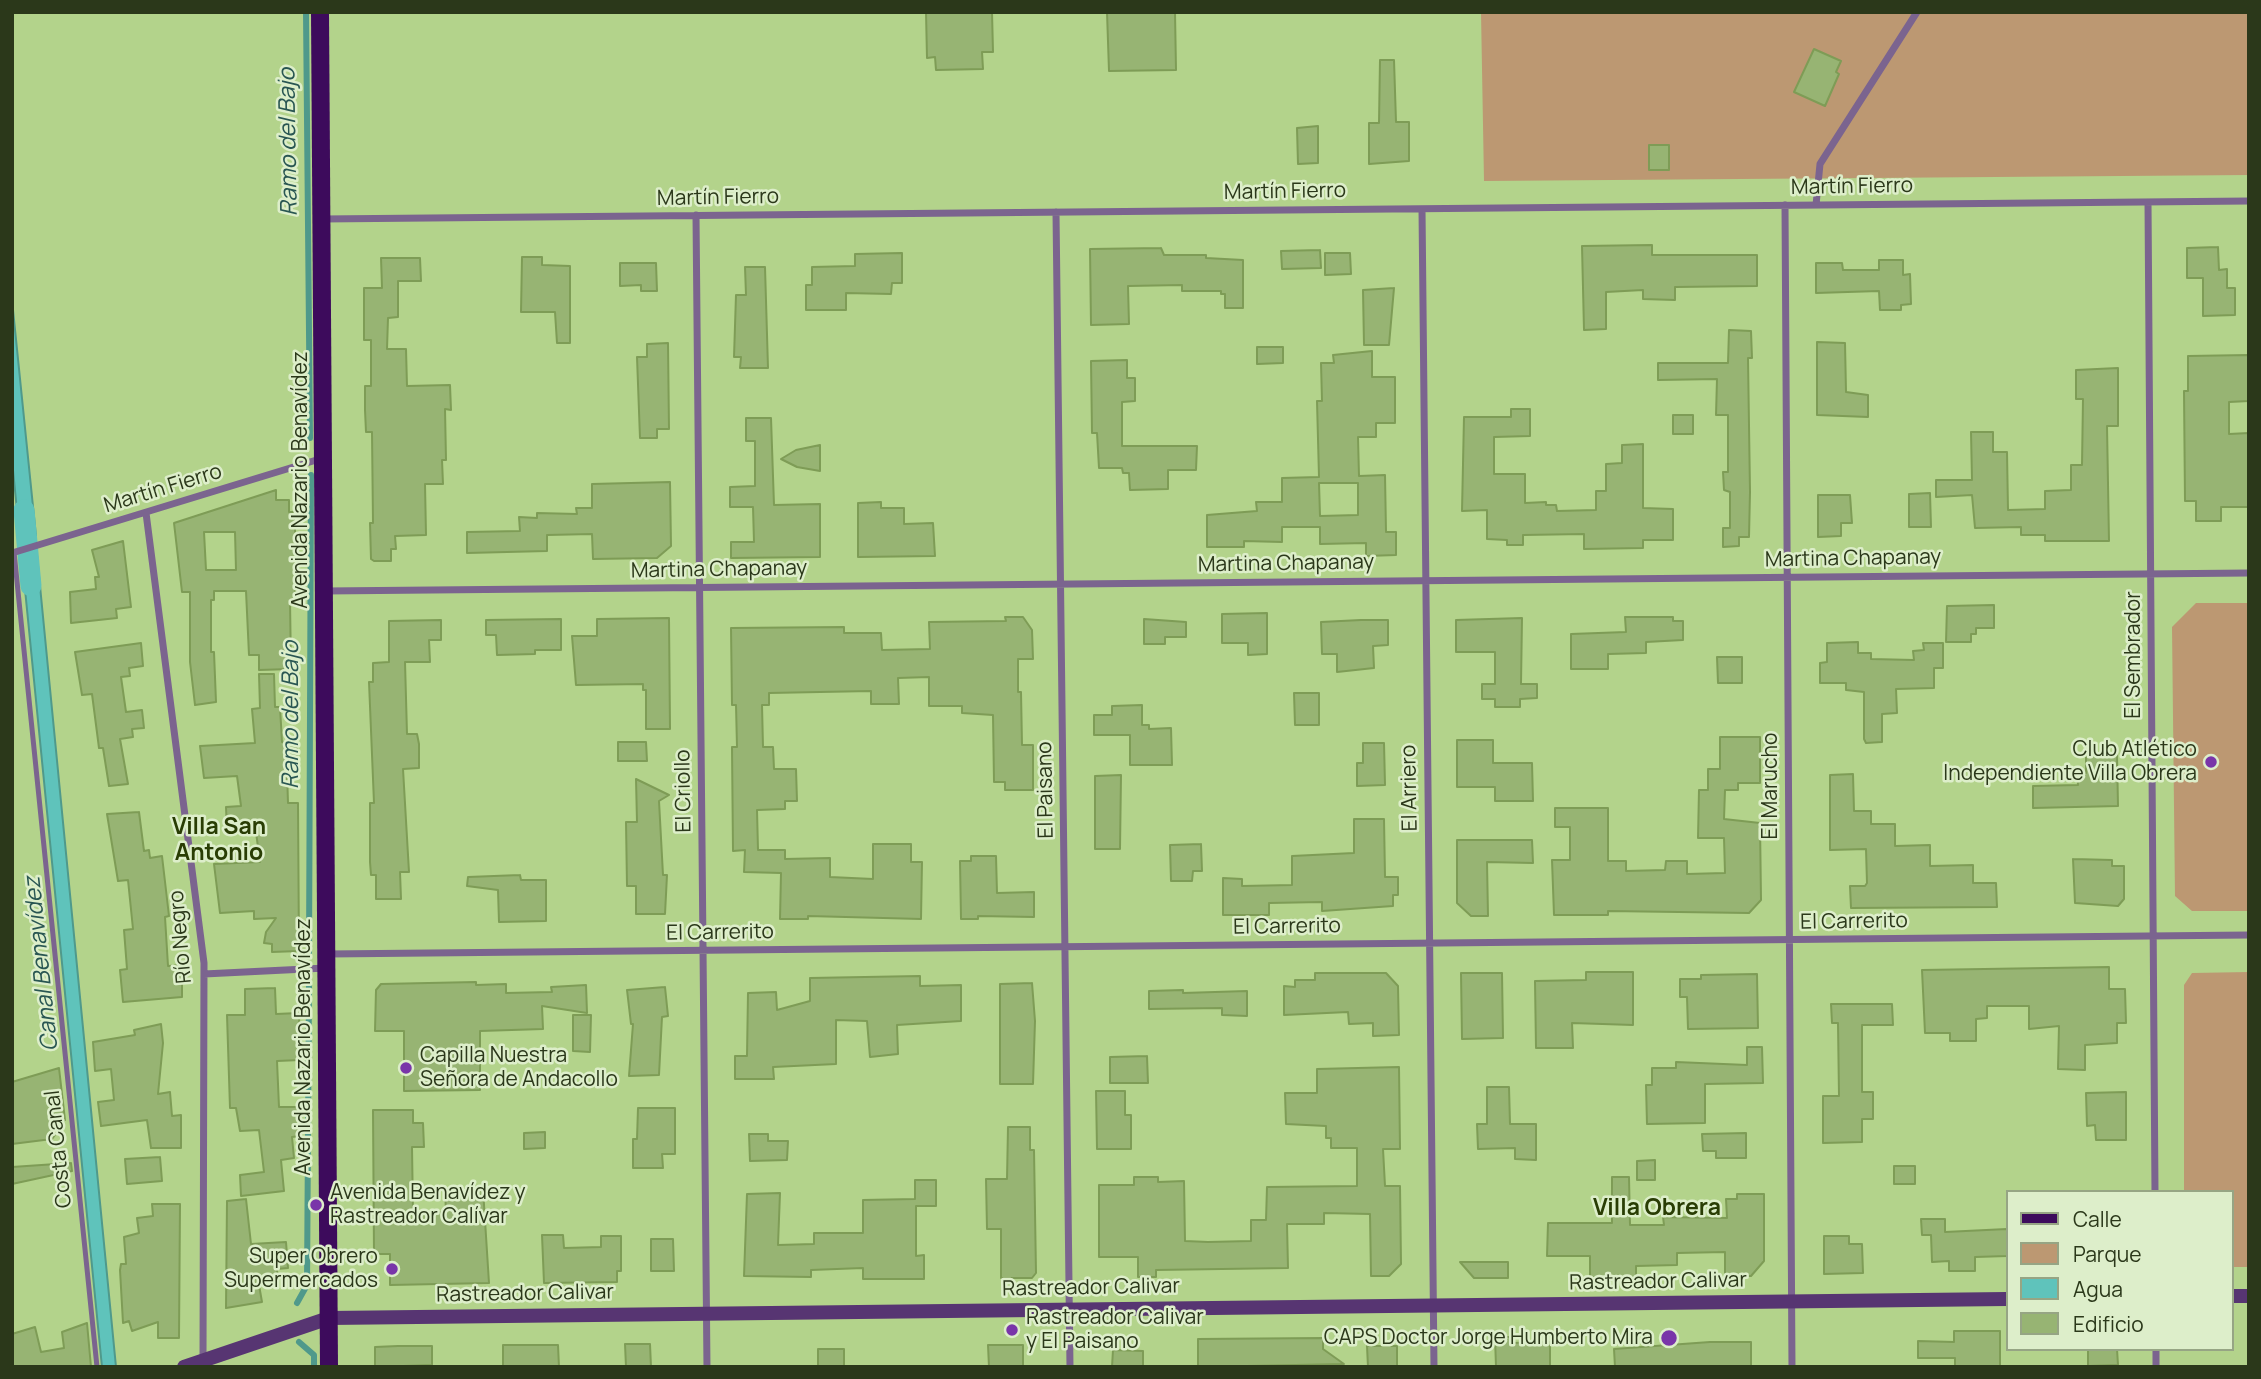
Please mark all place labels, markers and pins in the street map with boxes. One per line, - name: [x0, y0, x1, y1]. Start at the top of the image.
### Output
- place label: Club Atlético Independiente Villa Obrera: [1943, 737, 2197, 787]
- marker: Club Atlético Independiente Villa Obrera: [2203, 754, 2219, 770]
- place label: Capilla Nuestra Señora de Andacollo: [420, 1043, 618, 1093]
- marker: Capilla Nuestra Señora de Andacollo: [398, 1060, 414, 1076]
- place label: Avenida Benavídez y Rastreador Calívar: [330, 1180, 526, 1230]
- marker: Avenida Benavídez y Rastreador Calívar: [308, 1197, 324, 1213]
- place label: Super Obrero Supermercados: [224, 1244, 378, 1294]
- marker: Super Obrero Supermercados: [384, 1261, 400, 1277]
- place label: Rastreador Calivar y El Paisano: [1026, 1305, 1204, 1355]
- marker: Rastreador Calivar y El Paisano: [1004, 1322, 1020, 1338]
- place label: CAPS Doctor Jorge Humberto Mira: [1324, 1325, 1653, 1351]
- marker: CAPS Doctor Jorge Humberto Mira: [1659, 1328, 1679, 1348]

